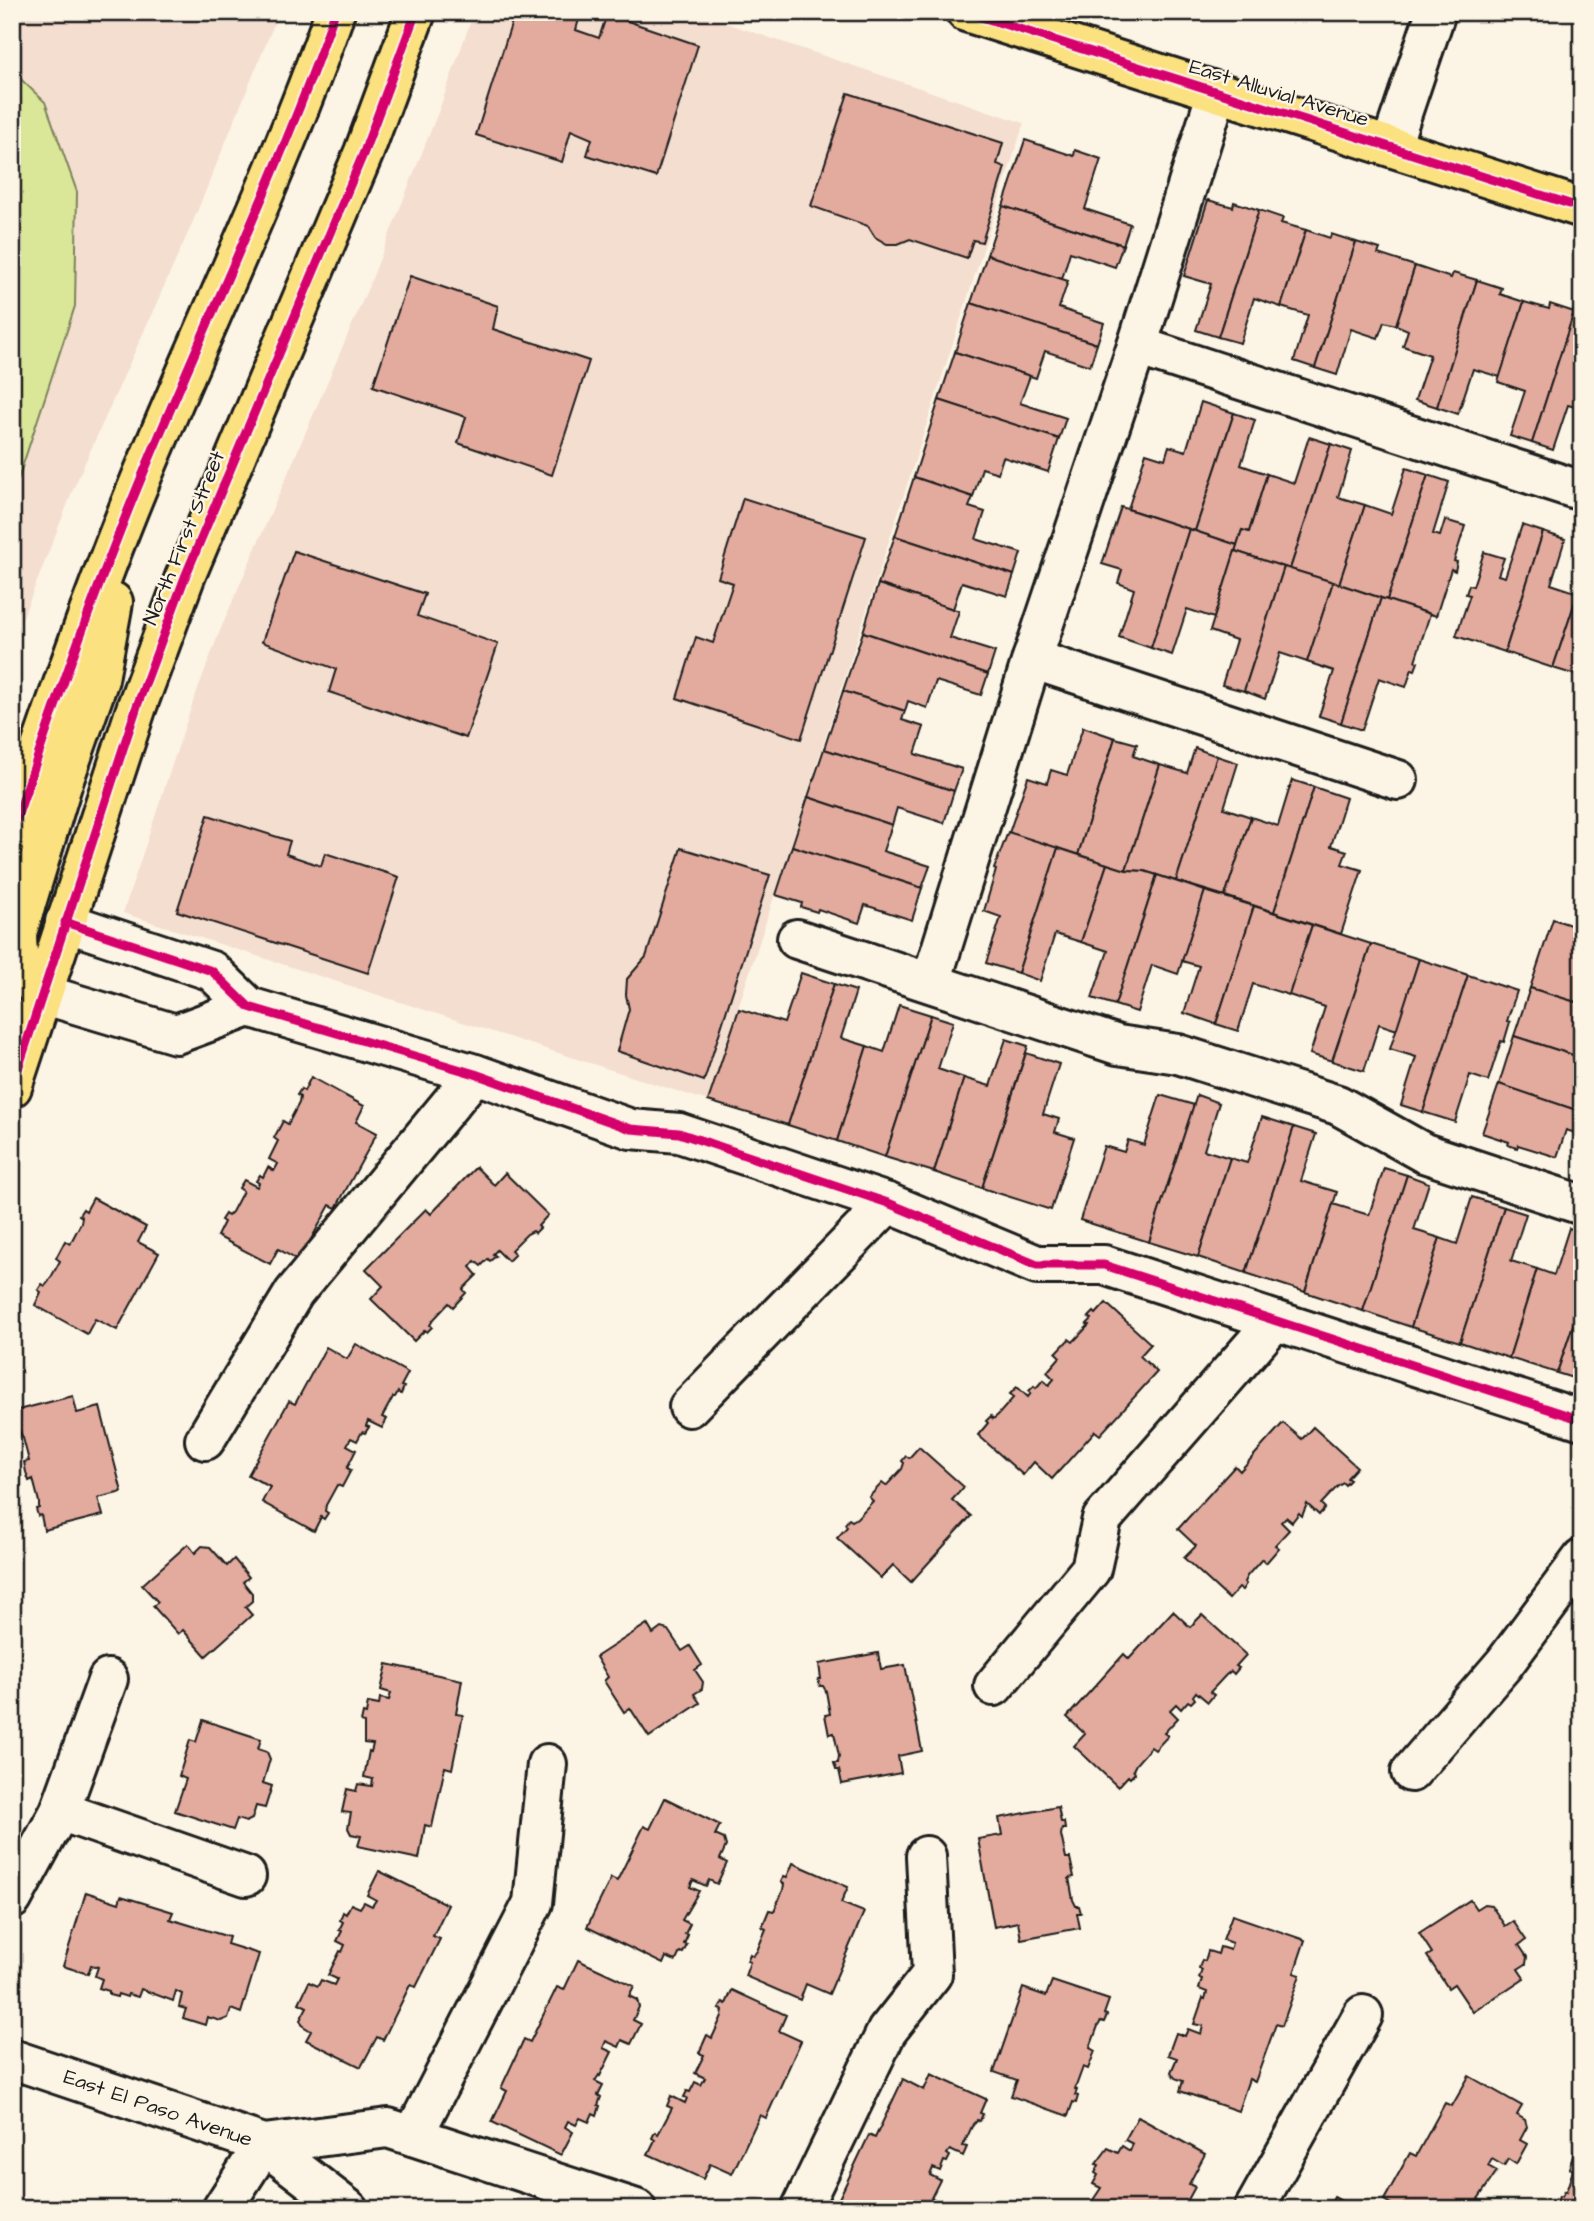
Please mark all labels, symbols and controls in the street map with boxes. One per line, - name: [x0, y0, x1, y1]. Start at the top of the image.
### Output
- street label: East Alluvial Avenue: [1186, 52, 1372, 134]
- street label: North First Street: [136, 446, 232, 629]
- street label: East El Paso Avenue: [60, 2062, 256, 2154]

